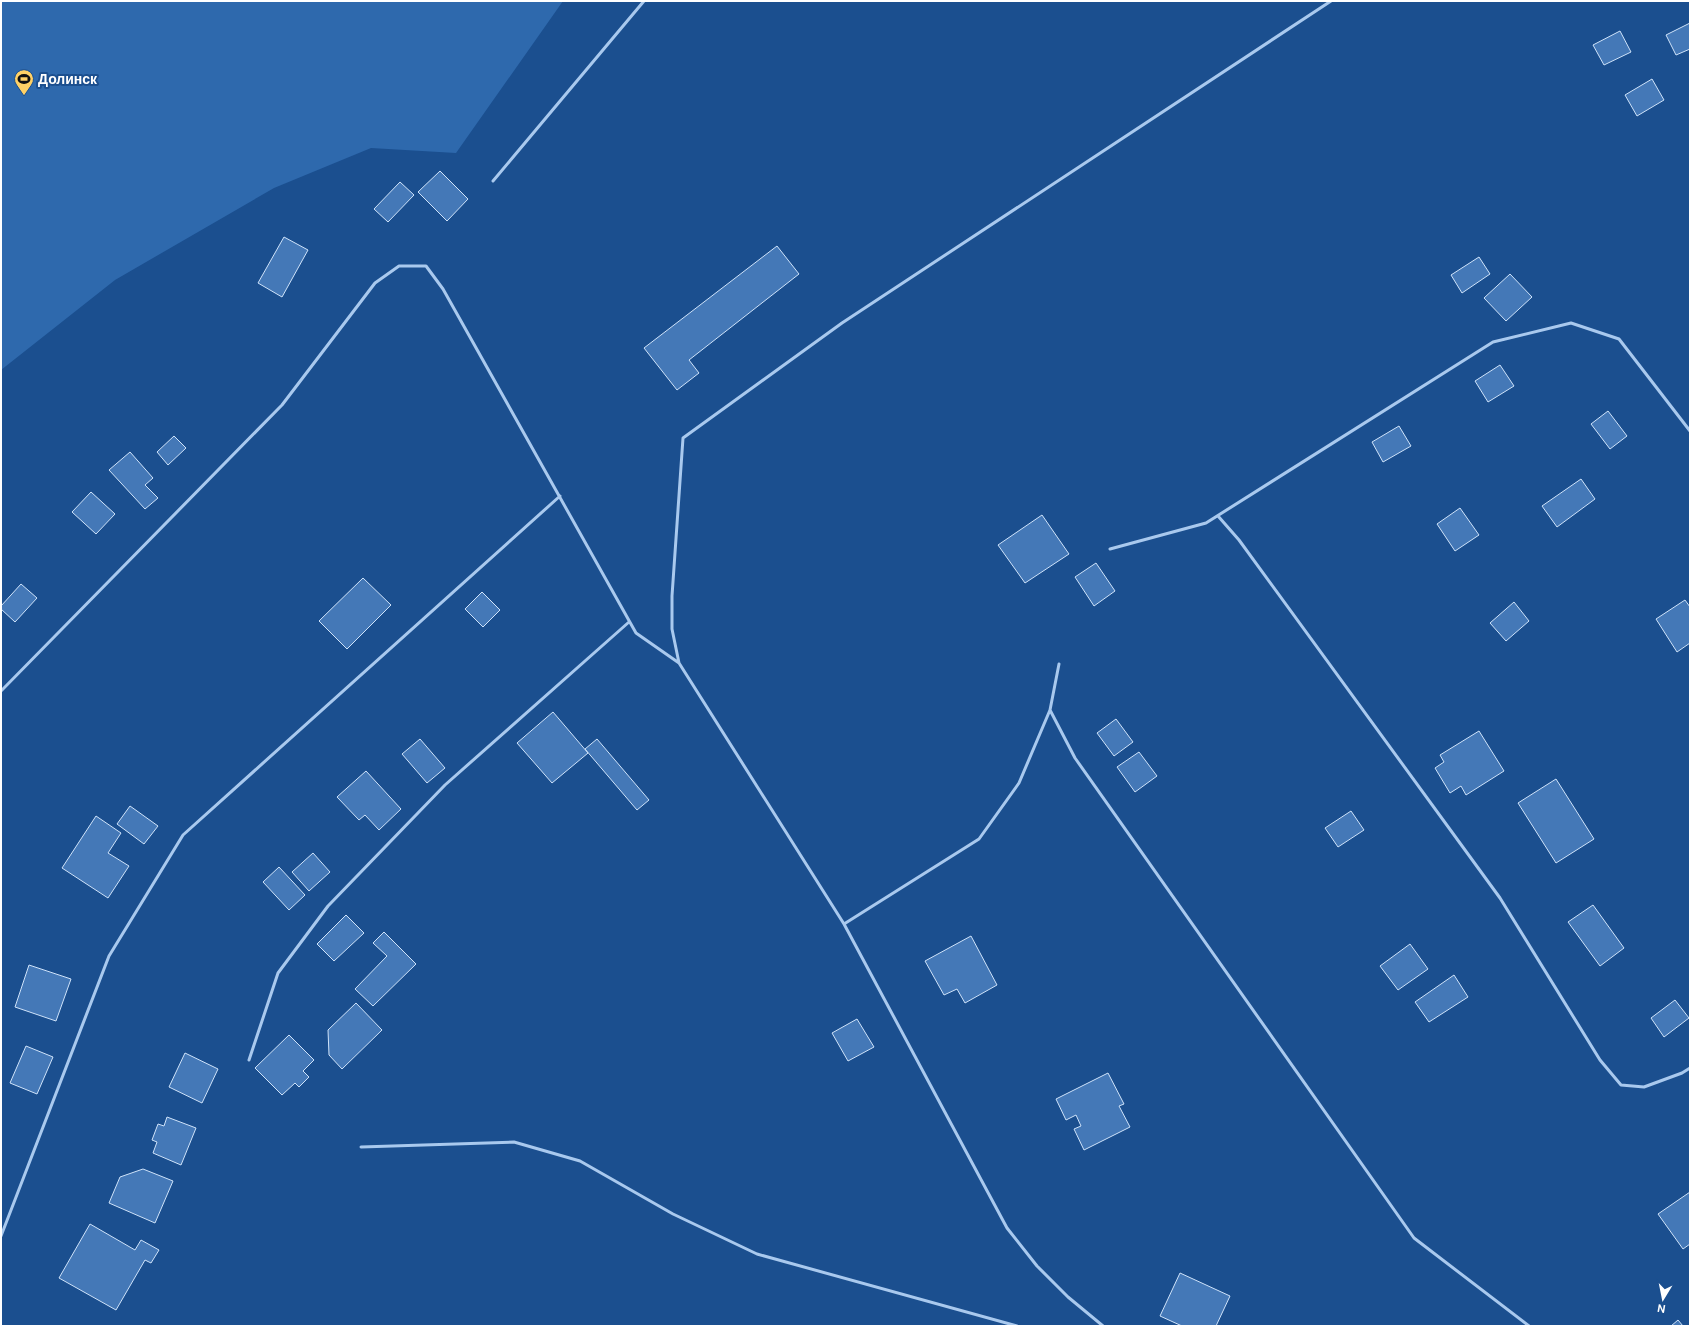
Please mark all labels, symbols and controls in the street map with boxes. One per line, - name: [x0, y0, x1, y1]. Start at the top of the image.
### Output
- sports icon: Долинск: [13, 68, 35, 96]
- place label: Долинск: [38, 70, 98, 88]
- north arrow: [1643, 1279, 1683, 1319]
- text: N: [1656, 1301, 1666, 1316]

